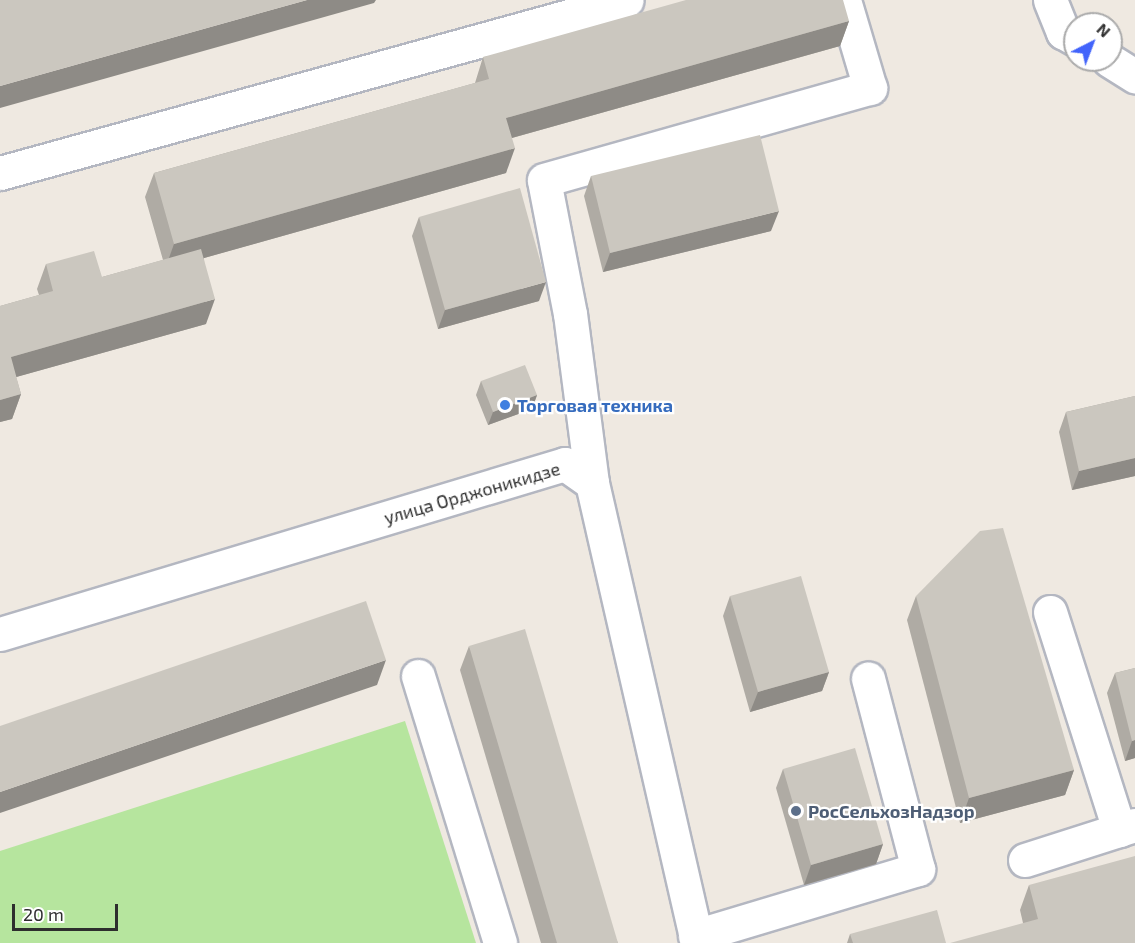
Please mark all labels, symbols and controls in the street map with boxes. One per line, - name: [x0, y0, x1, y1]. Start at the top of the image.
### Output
- north arrow: [1063, 12, 1123, 72]
- text: N: [1093, 19, 1115, 41]
- place label: Торговая техника: [517, 394, 673, 416]
- marker: Торговая техника: [498, 398, 512, 412]
- street label: улица Орджоникидзе: [381, 458, 563, 528]
- place label: РосСельхозНадзор: [808, 800, 975, 822]
- marker: РосСельхозНадзор: [789, 804, 803, 818]
- scale bar: [15, 892, 122, 930]
- text: 20 m: [23, 903, 64, 925]

